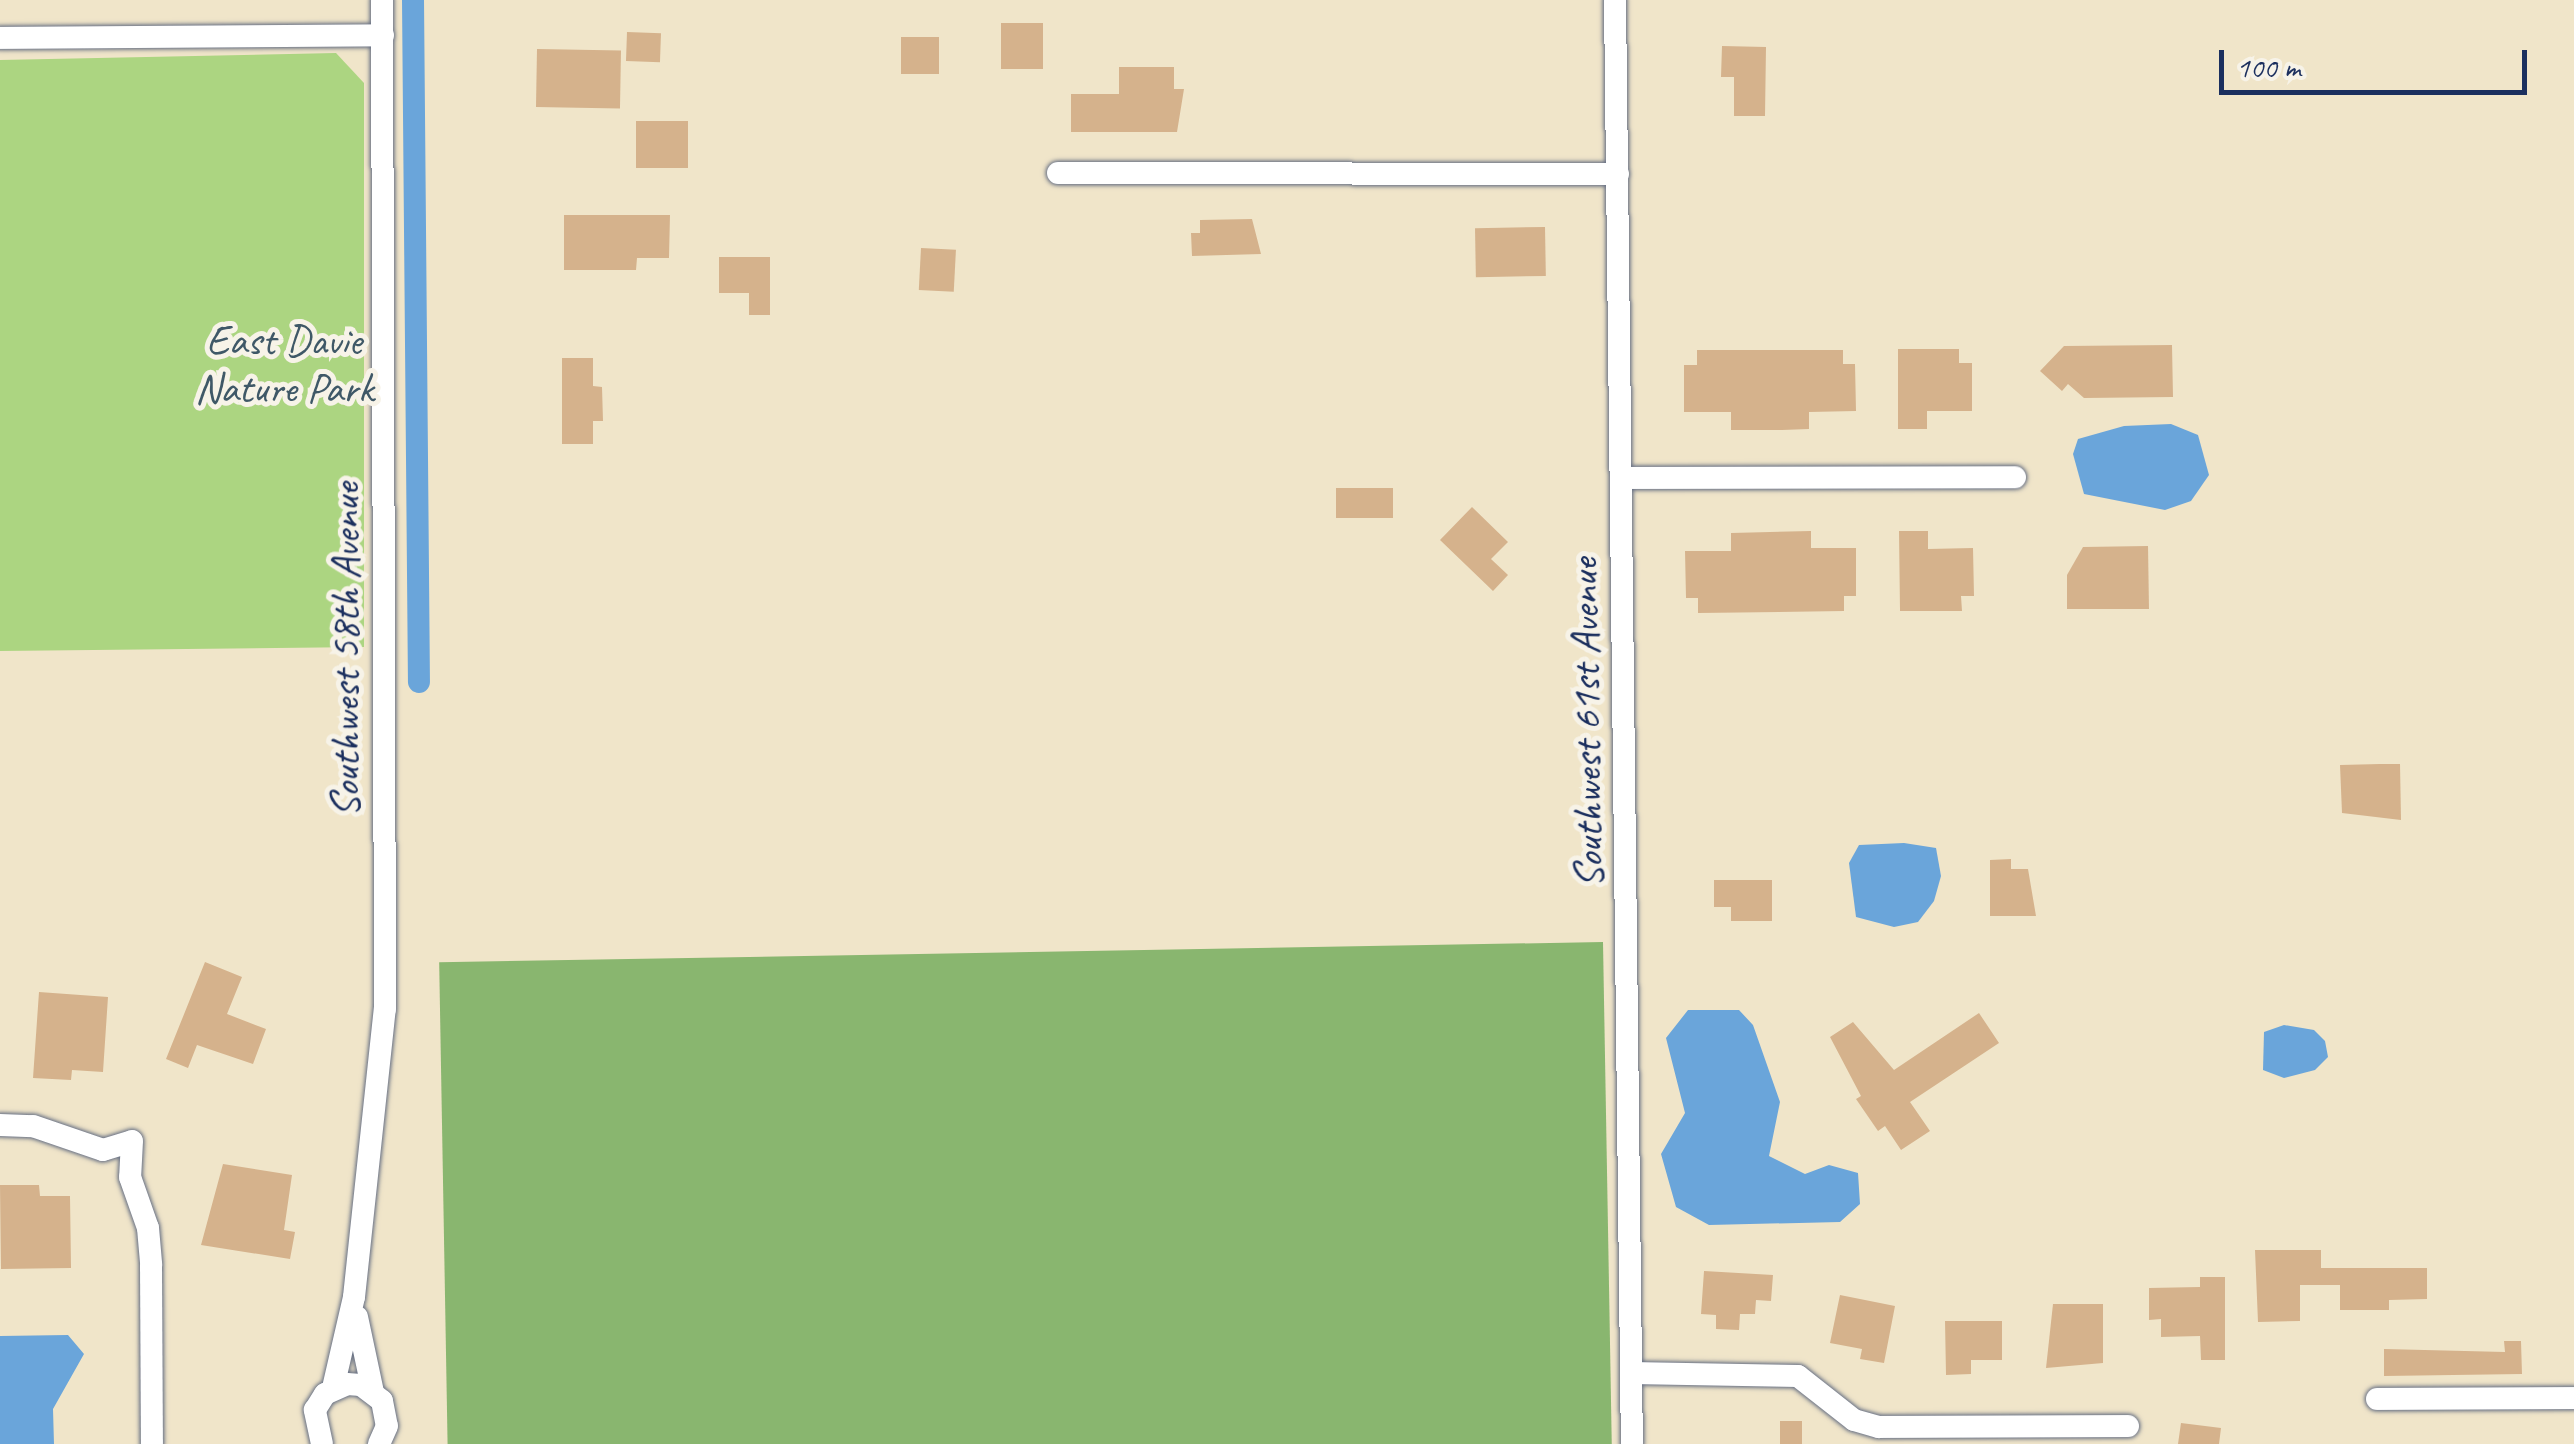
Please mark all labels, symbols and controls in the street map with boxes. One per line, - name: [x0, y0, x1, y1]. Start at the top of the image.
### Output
- scale bar: [2224, 30, 2532, 92]
- text: 100 m: [2236, 48, 2301, 86]
- park label: East Davie Nature Park: [195, 316, 373, 414]
- street label: Southwest 58th Avenue: [321, 483, 371, 817]
- street label: Southwest 61st Avenue: [1559, 558, 1615, 888]

